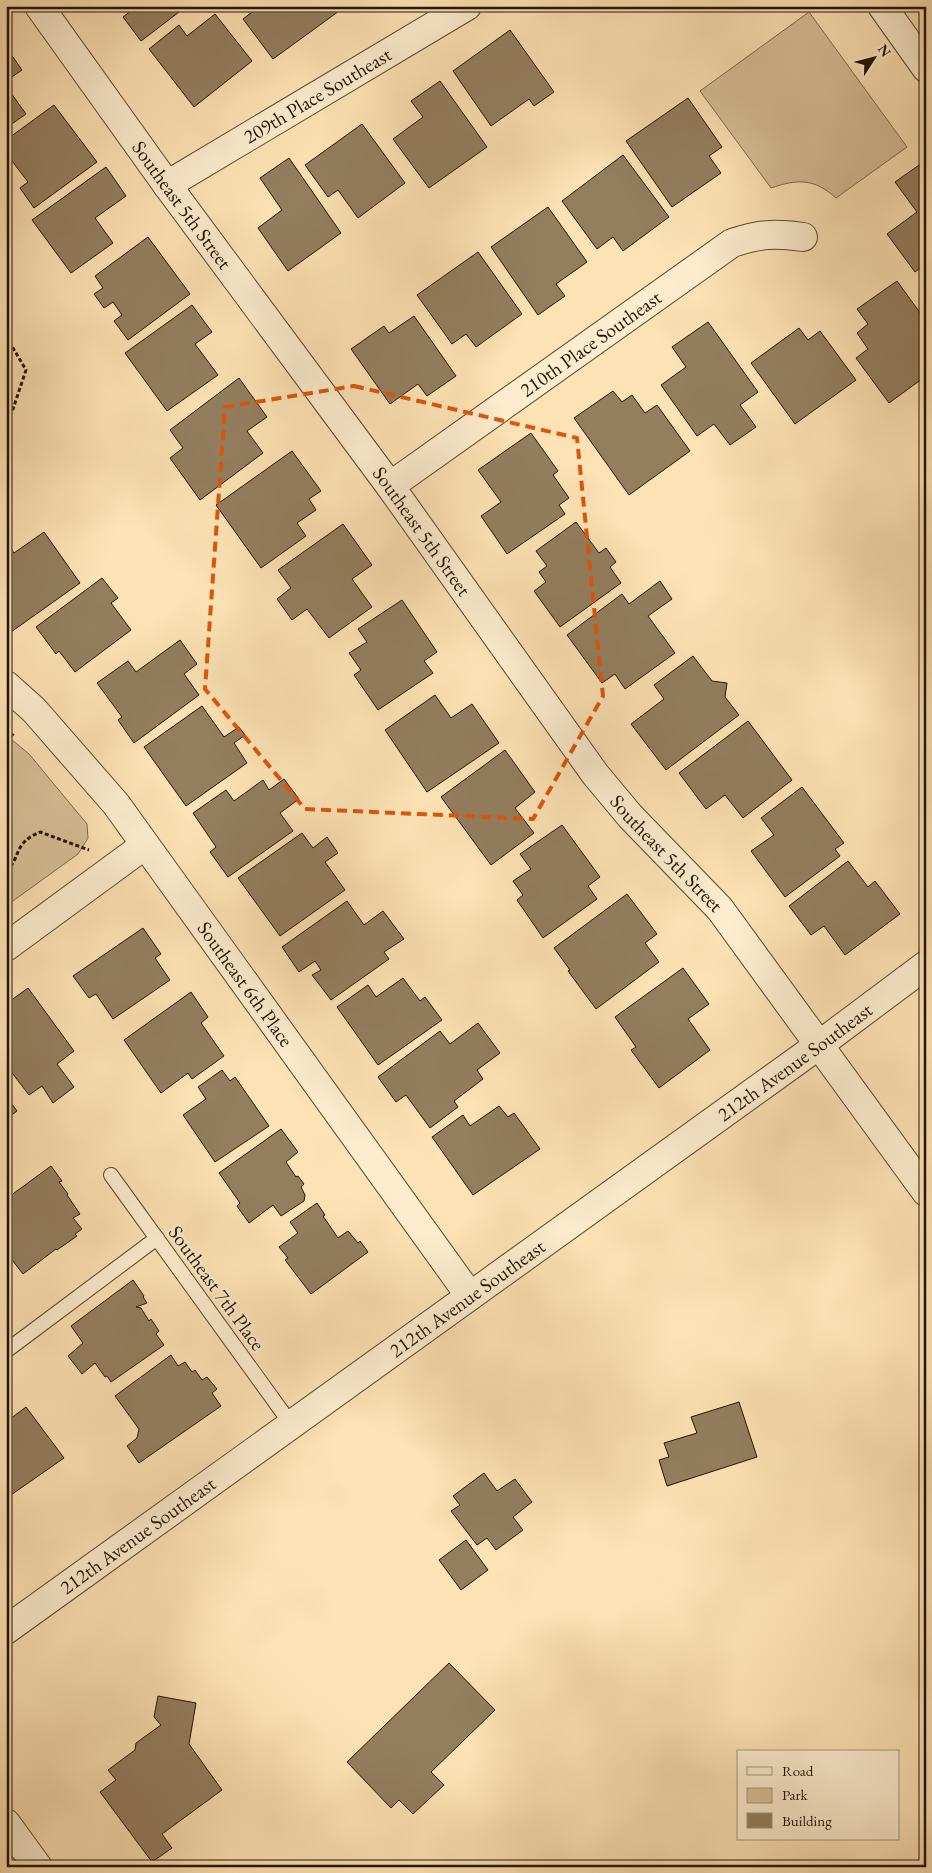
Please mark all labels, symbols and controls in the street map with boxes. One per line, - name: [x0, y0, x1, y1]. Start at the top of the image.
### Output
- north arrow: [850, 32, 900, 82]
- text: N: [874, 40, 896, 61]
- street label: 209th Place Southeast: [239, 41, 397, 149]
- street label: Southeast 5th Street: [126, 135, 238, 275]
- street label: 210th Place Southeast: [515, 284, 667, 403]
- street label: Southeast 5th Street: [367, 461, 477, 602]
- street label: Southeast 5th Street: [604, 789, 729, 918]
- street label: Southeast 6th Place: [192, 916, 300, 1052]
- street label: 212th Avenue Southeast: [712, 996, 878, 1127]
- street label: Southeast 7th Place: [163, 1220, 271, 1356]
- street label: 212th Avenue Southeast: [384, 1233, 551, 1363]
- street label: 212th Avenue Southeast: [55, 1470, 221, 1600]
- legend: [737, 1750, 900, 1840]
- text: Road: [782, 1761, 814, 1780]
- text: Park: [782, 1785, 809, 1804]
- text: Building: [782, 1811, 832, 1830]

